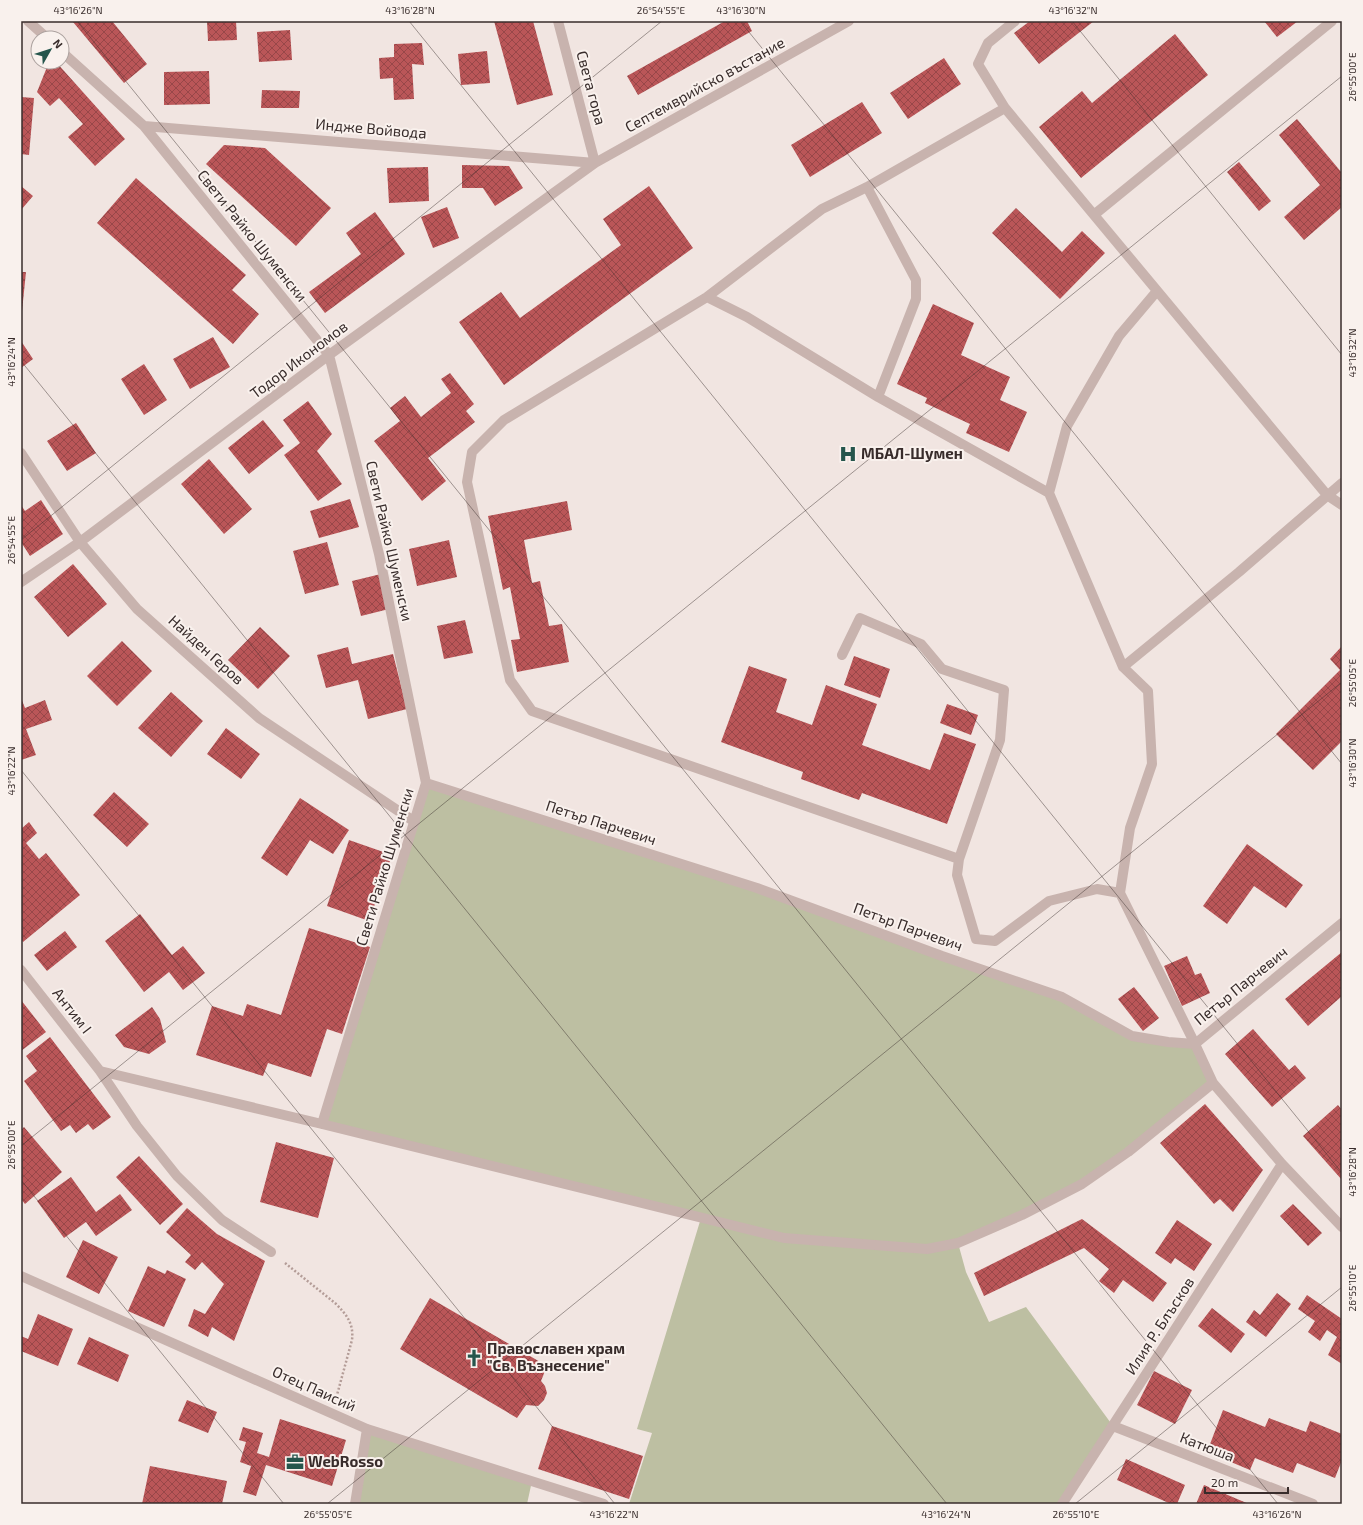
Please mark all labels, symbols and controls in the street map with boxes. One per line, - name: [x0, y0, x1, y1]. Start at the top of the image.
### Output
- text: 43°16'26"N: [53, 4, 103, 16]
- text: 43°16'28"N: [385, 4, 435, 16]
- text: 26°54'55"E: [637, 4, 686, 16]
- text: 43°16'30"N: [716, 4, 766, 16]
- text: 43°16'32"N: [1049, 4, 1097, 16]
- north arrow: [30, 30, 70, 70]
- street label: Септемврийско въстание: [621, 33, 788, 136]
- text: N: [51, 36, 66, 51]
- street label: Света гора: [573, 49, 610, 127]
- text: 26°55'00"E: [1346, 52, 1358, 101]
- street label: Индже Войвода: [315, 114, 427, 142]
- street label: Свети Райко Шуменски: [193, 166, 311, 305]
- street label: Тодор Икономов: [246, 317, 351, 402]
- text: 43°16'32"N: [1346, 329, 1358, 377]
- text: 43°16'24"N: [5, 337, 17, 387]
- hospital icon: МБАЛ-Шумен: [838, 444, 858, 464]
- place label: МБАЛ-Шумен: [861, 444, 963, 462]
- street label: Свети Райко Шуменски: [362, 459, 417, 623]
- text: 26°54'55"E: [5, 515, 17, 564]
- street label: Найден Геров: [165, 611, 248, 688]
- text: 26°55'05"E: [1346, 658, 1358, 707]
- text: 43°16'30"N: [1346, 738, 1358, 788]
- text: 43°16'22"N: [5, 747, 17, 795]
- street label: Свети Райко Шуменски: [351, 786, 418, 948]
- street label: Петър Парчевич: [544, 796, 659, 848]
- street label: Петър Парчевич: [851, 898, 965, 954]
- street label: Петър Парчевич: [1190, 942, 1291, 1028]
- street label: Антим I: [49, 984, 96, 1037]
- text: 26°55'00"E: [5, 1120, 17, 1169]
- text: 43°16'28"N: [1346, 1147, 1358, 1197]
- text: 26°55'10"E: [1346, 1264, 1358, 1311]
- street label: Илия Р. Блъсков: [1121, 1273, 1197, 1378]
- place label: Православен храм "Св. Възнесение": [487, 1339, 625, 1374]
- church icon: Православен храм "Св. Възнесение": [464, 1348, 484, 1368]
- street label: Отец Паисий: [270, 1362, 359, 1415]
- street label: Катюша: [1178, 1427, 1237, 1465]
- office icon: WebRosso: [285, 1452, 305, 1472]
- place label: WebRosso: [308, 1452, 383, 1470]
- scale bar: [1205, 1469, 1288, 1495]
- text: 20 m: [1211, 1475, 1238, 1489]
- text: 26°55'05"E: [304, 1508, 353, 1520]
- text: 43°16'22"N: [590, 1508, 638, 1520]
- text: 43°16'24"N: [921, 1508, 971, 1520]
- text: 26°55'10"E: [1053, 1508, 1100, 1520]
- text: 43°16'26"N: [1252, 1508, 1302, 1520]

